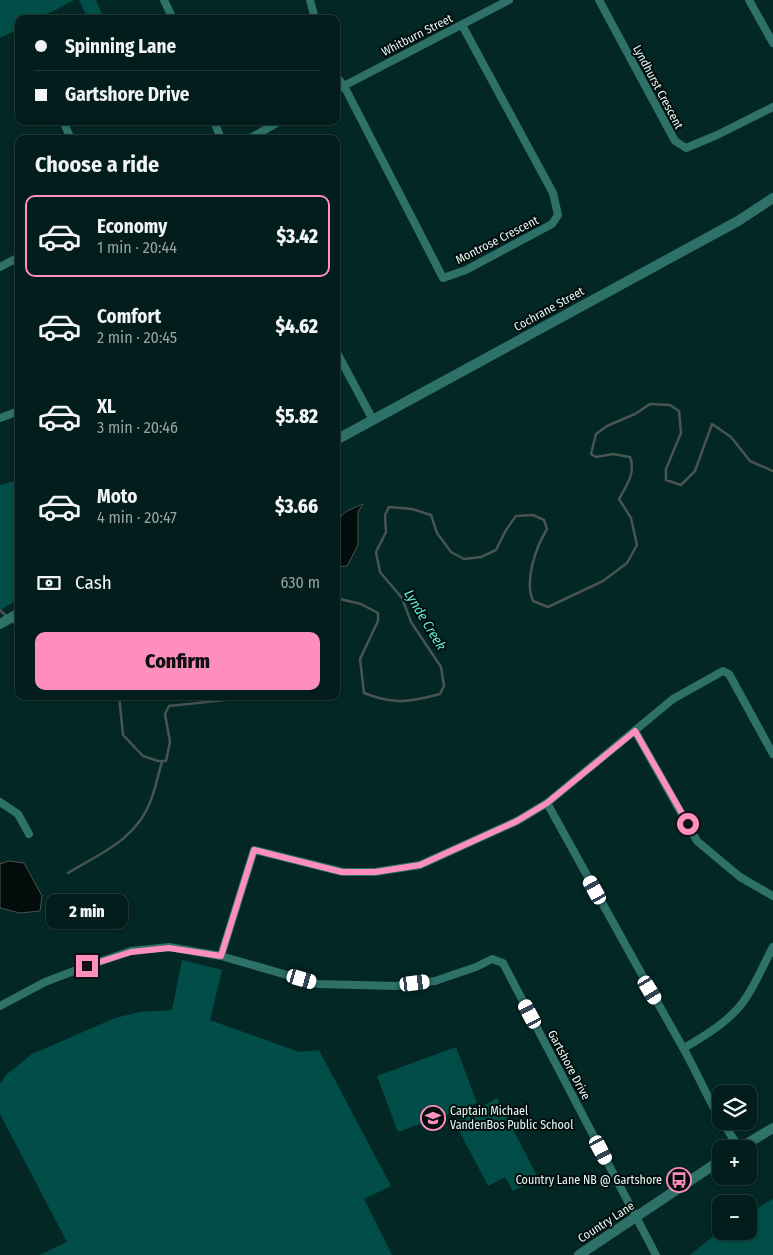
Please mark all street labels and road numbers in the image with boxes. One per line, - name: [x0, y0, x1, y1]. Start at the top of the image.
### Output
- street label: Whitburn Street: [379, 11, 455, 59]
- street label: Lyndhurst Crescent: [630, 43, 686, 131]
- street label: Montrose Crescent: [453, 213, 541, 267]
- street label: Cochrane Street: [512, 284, 587, 334]
- street label: Gartshore Drive: [545, 1028, 593, 1102]
- street label: Country Lane: [575, 1199, 637, 1245]

